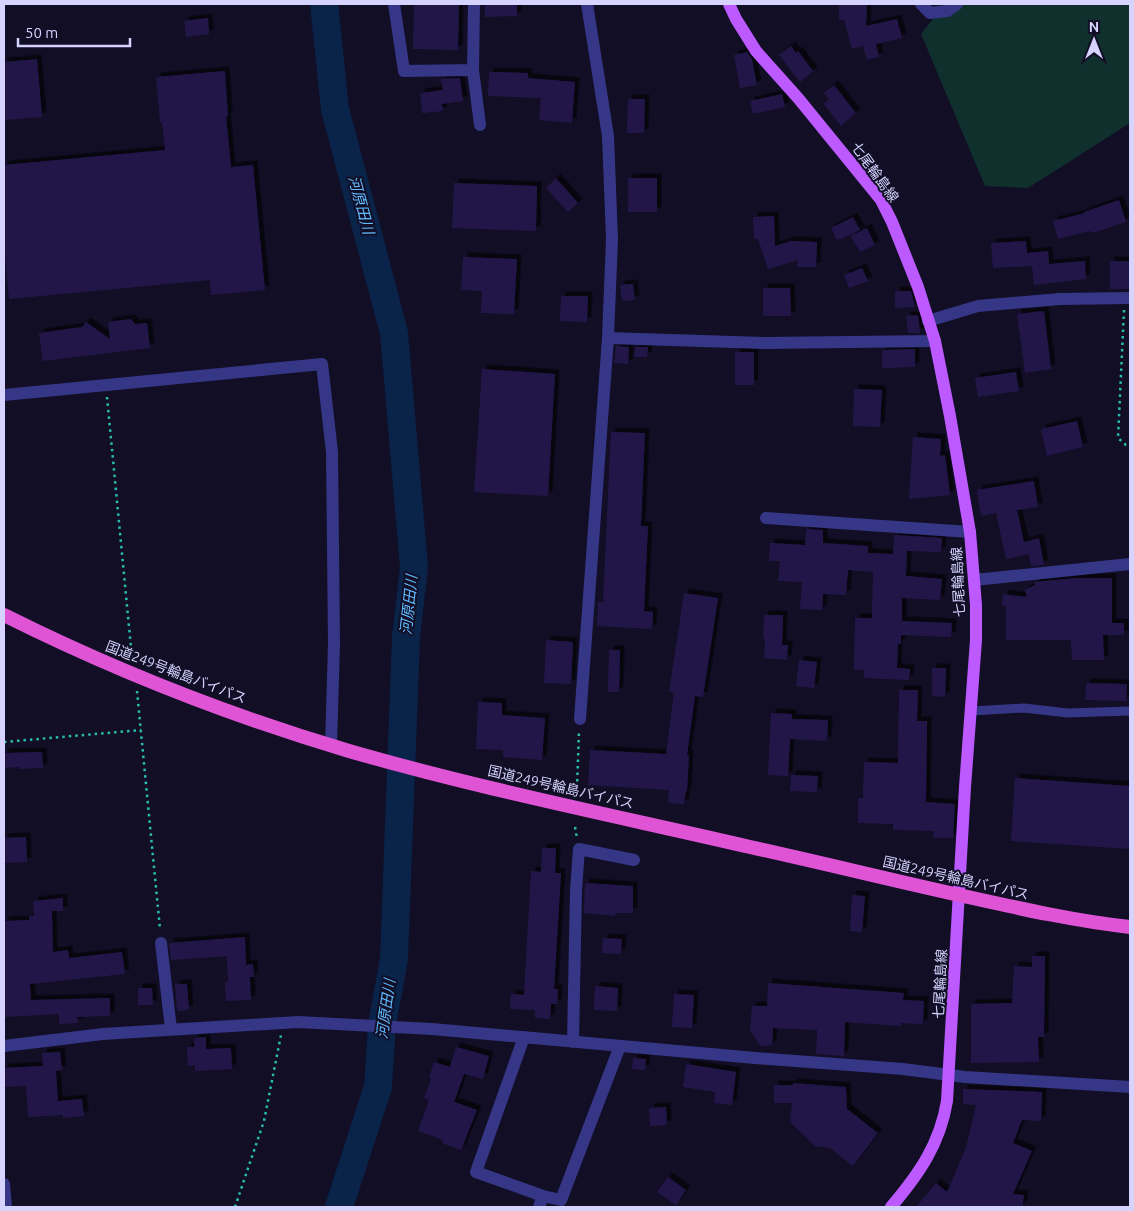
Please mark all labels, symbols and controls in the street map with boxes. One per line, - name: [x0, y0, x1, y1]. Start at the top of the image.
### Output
- scale bar: [18, 15, 130, 47]
- north arrow: [1069, 15, 1119, 65]
- text: N: [1089, 19, 1099, 35]
- text: 50 m: [25, 24, 58, 41]
- street label: 七尾輪島線: [848, 139, 902, 205]
- water label: 河原田川: [346, 174, 378, 238]
- street label: 七尾輪島線: [948, 547, 968, 617]
- water label: 河原田川: [397, 572, 420, 636]
- street label: 国道249号輪島バイパス: [103, 638, 249, 706]
- street label: 国道249号輪島バイパス: [486, 762, 636, 812]
- street label: 国道249号輪島バイパス: [881, 853, 1031, 903]
- street label: 七尾輪島線: [930, 949, 950, 1019]
- water label: 河原田川: [373, 976, 398, 1040]

